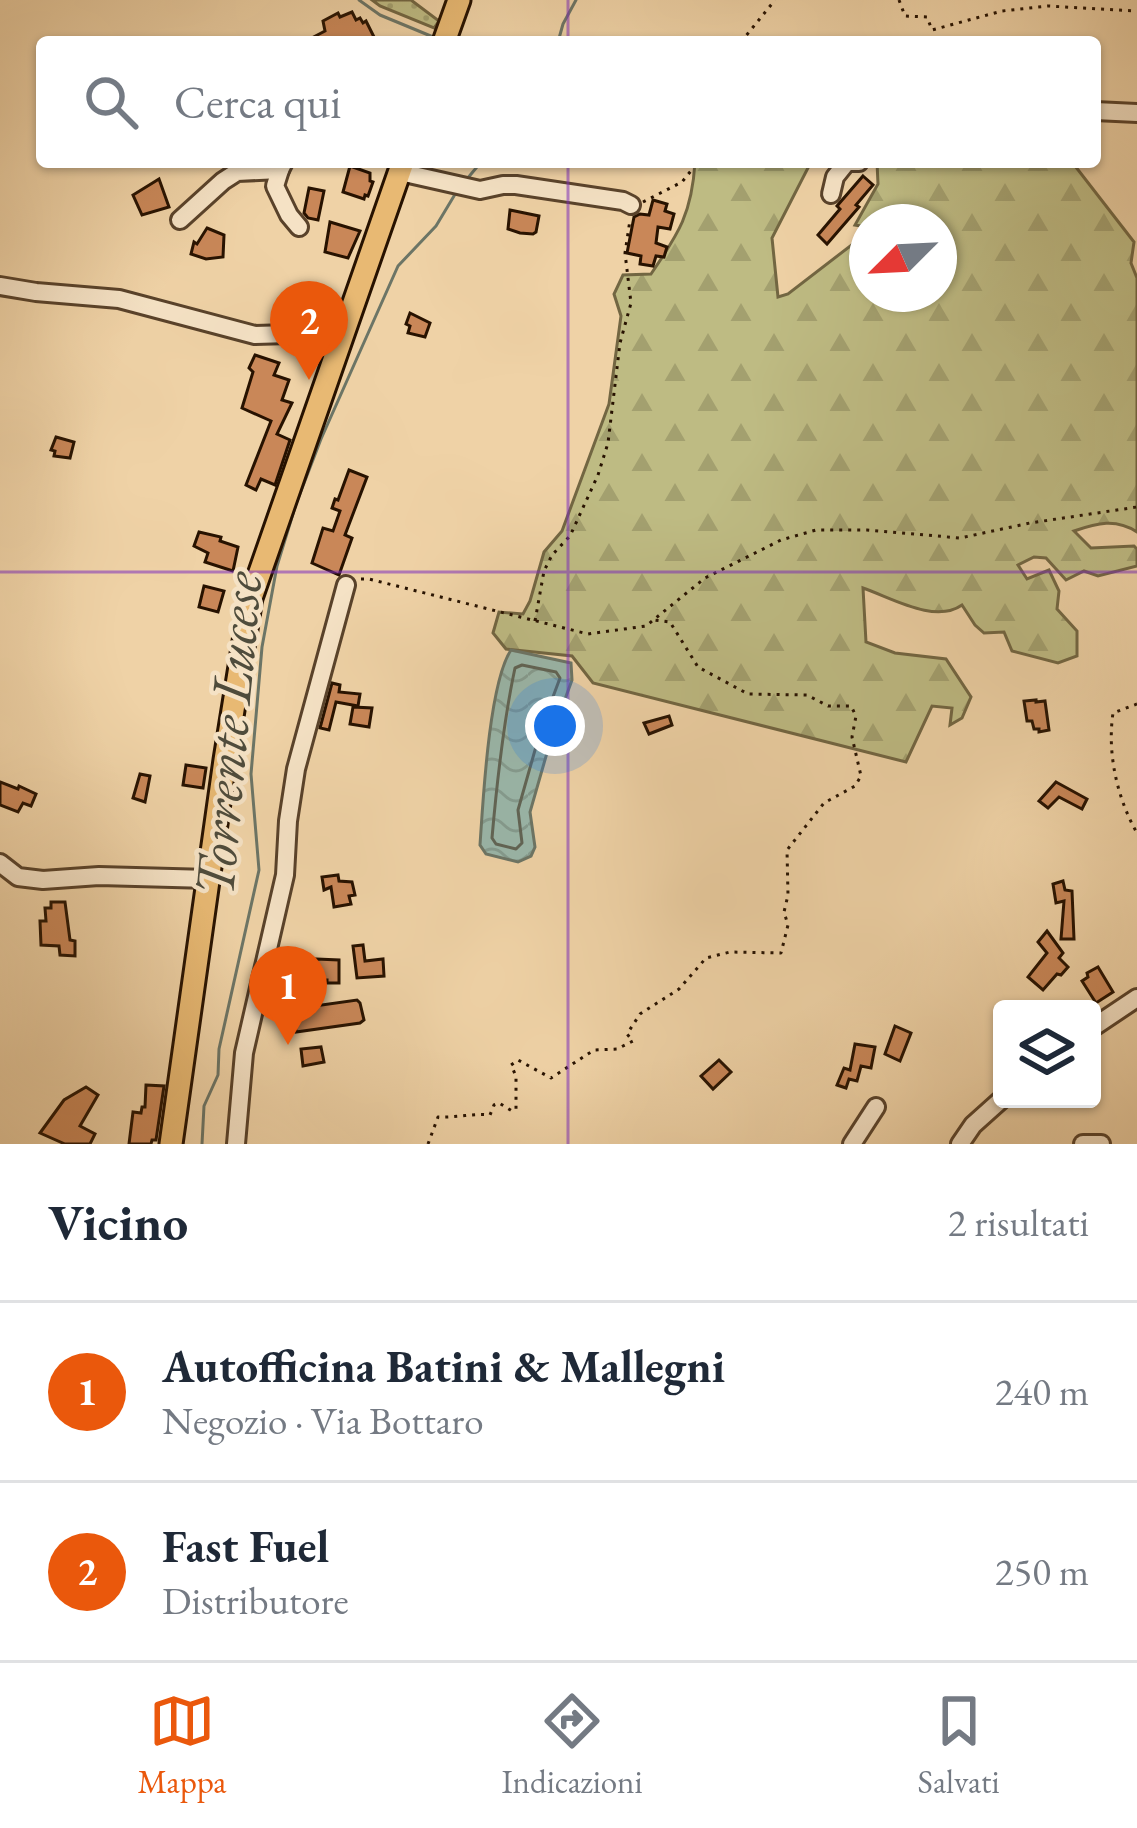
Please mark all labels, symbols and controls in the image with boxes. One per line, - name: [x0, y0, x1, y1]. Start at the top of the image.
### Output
- search box: [36, 36, 1101, 168]
- icon: search: [78, 69, 144, 135]
- text: Cerca qui: [174, 73, 341, 131]
- north arrow: [849, 204, 957, 312]
- pin: 2: [270, 281, 348, 380]
- water label: Torrente Lucese: [176, 568, 278, 900]
- your location: [525, 696, 585, 756]
- pin: 1: [249, 946, 327, 1045]
- map controls: [993, 1000, 1101, 1108]
- button: layers: [993, 1000, 1101, 1108]
- text: Vicino: [48, 1189, 188, 1255]
- text: 2 risultati: [948, 1197, 1089, 1248]
- text: Autofficina Batini & Mallegni: [162, 1337, 725, 1395]
- text: 1: [77, 1366, 97, 1417]
- text: 240 m: [995, 1366, 1089, 1417]
- text: Negozio · Via Bottaro: [162, 1395, 484, 1446]
- text: Fast Fuel: [162, 1517, 329, 1575]
- text: 2: [77, 1546, 97, 1597]
- text: 250 m: [995, 1546, 1089, 1597]
- text: Distributore: [162, 1575, 349, 1626]
- tab: Mappa: [137, 1688, 226, 1803]
- tab: Indicazioni: [501, 1688, 643, 1803]
- tab: Salvati: [918, 1688, 1000, 1803]

